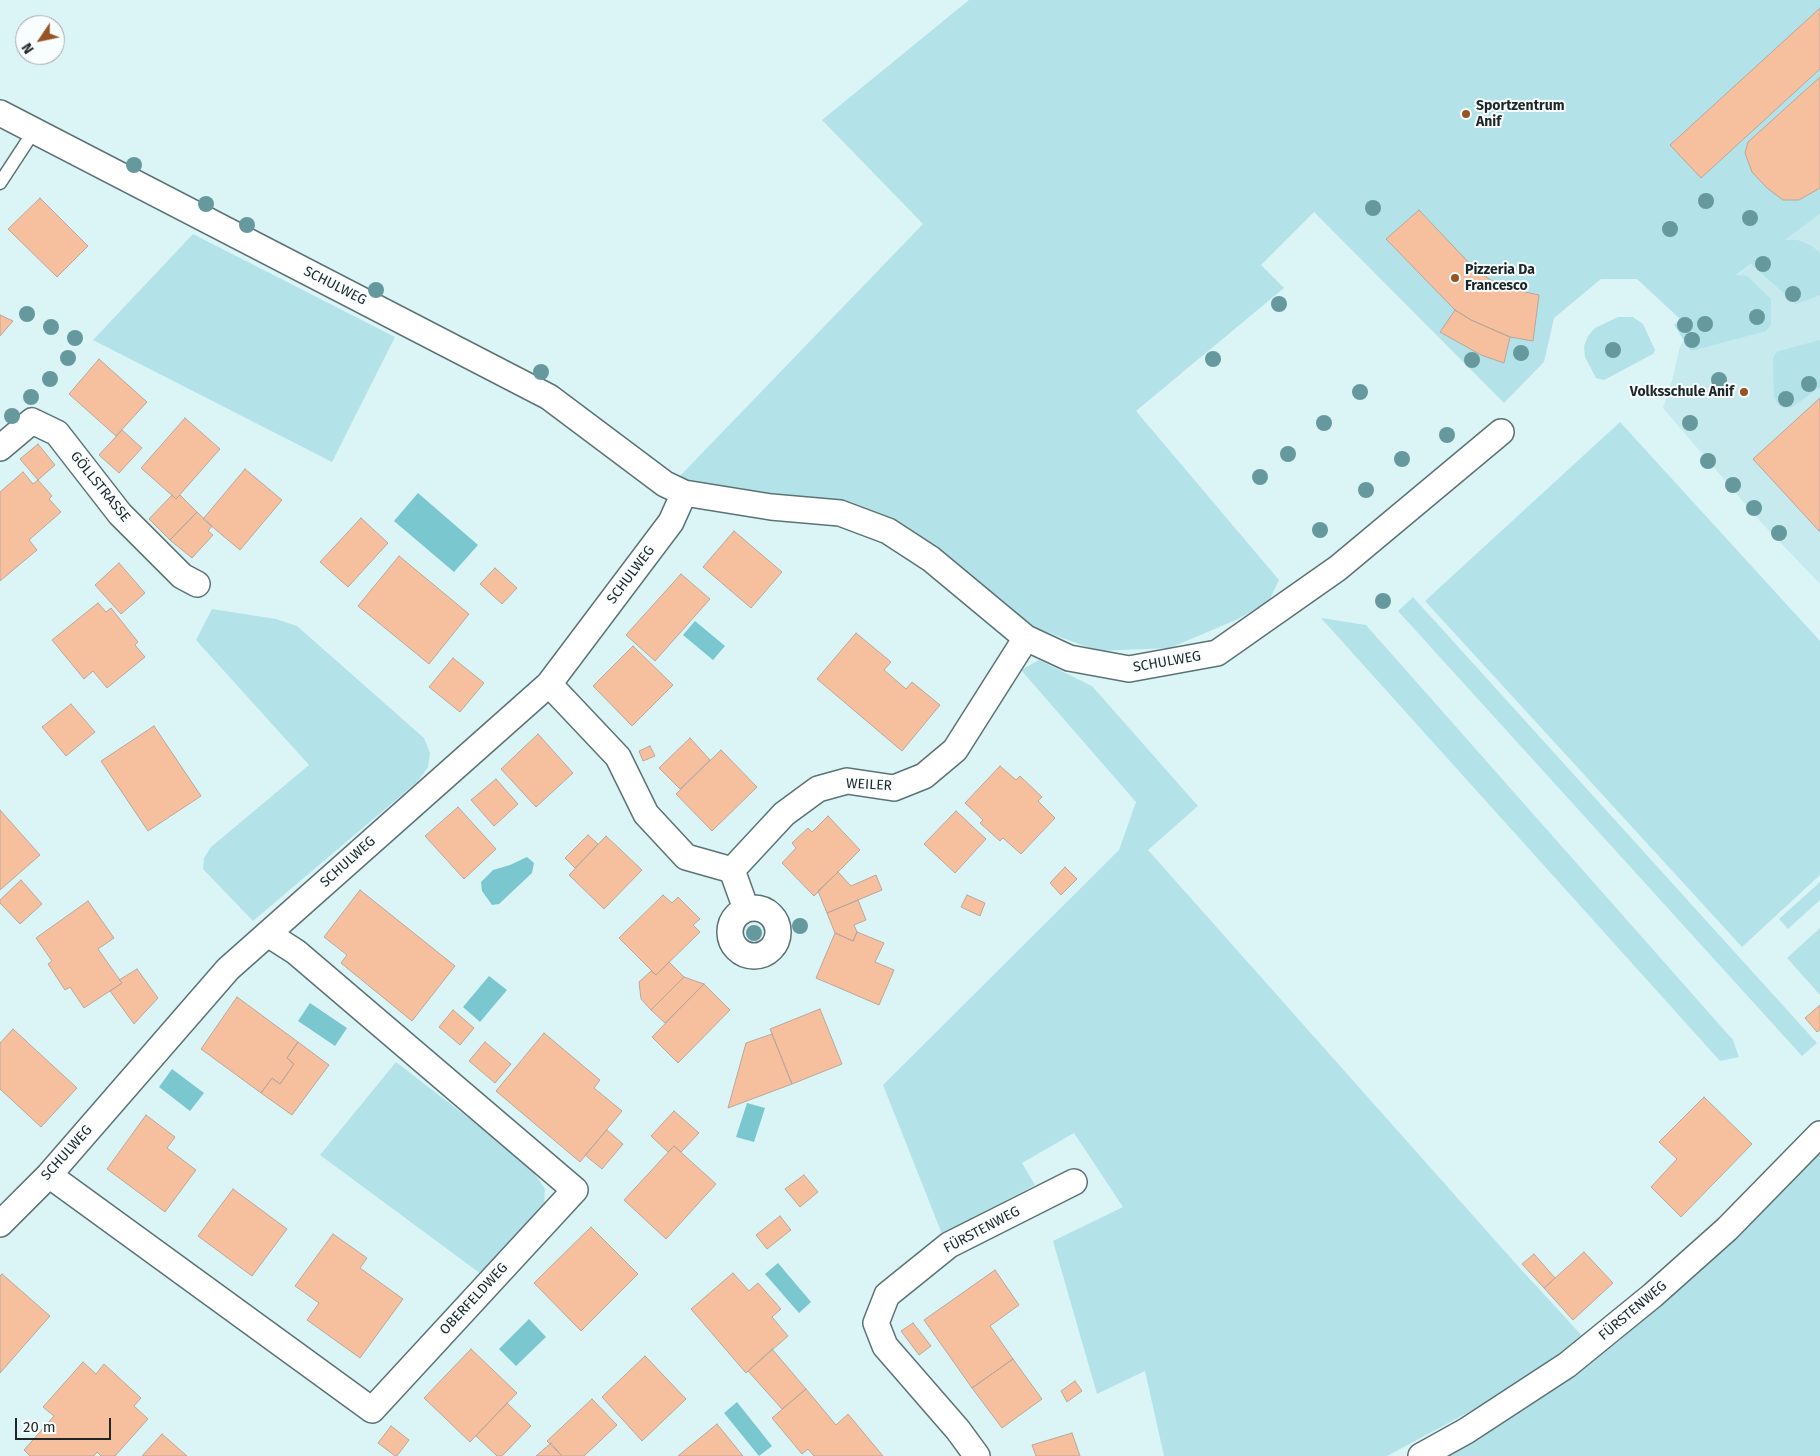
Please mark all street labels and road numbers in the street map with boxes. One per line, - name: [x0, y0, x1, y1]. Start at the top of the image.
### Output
- street label: SCHULWEG: [301, 263, 369, 309]
- street label: GÖLLSTRASSE: [66, 448, 134, 526]
- street label: SCHULWEG: [604, 543, 658, 607]
- street label: SCHULWEG: [1132, 648, 1202, 676]
- street label: WEILER: [846, 775, 892, 795]
- street label: SCHULWEG: [317, 833, 379, 891]
- street label: SCHULWEG: [38, 1122, 96, 1184]
- street label: FÜRSTENWEG: [941, 1203, 1023, 1257]
- street label: OBERFELDWEG: [436, 1260, 512, 1338]
- street label: FÜRSTENWEG: [1595, 1278, 1671, 1344]

